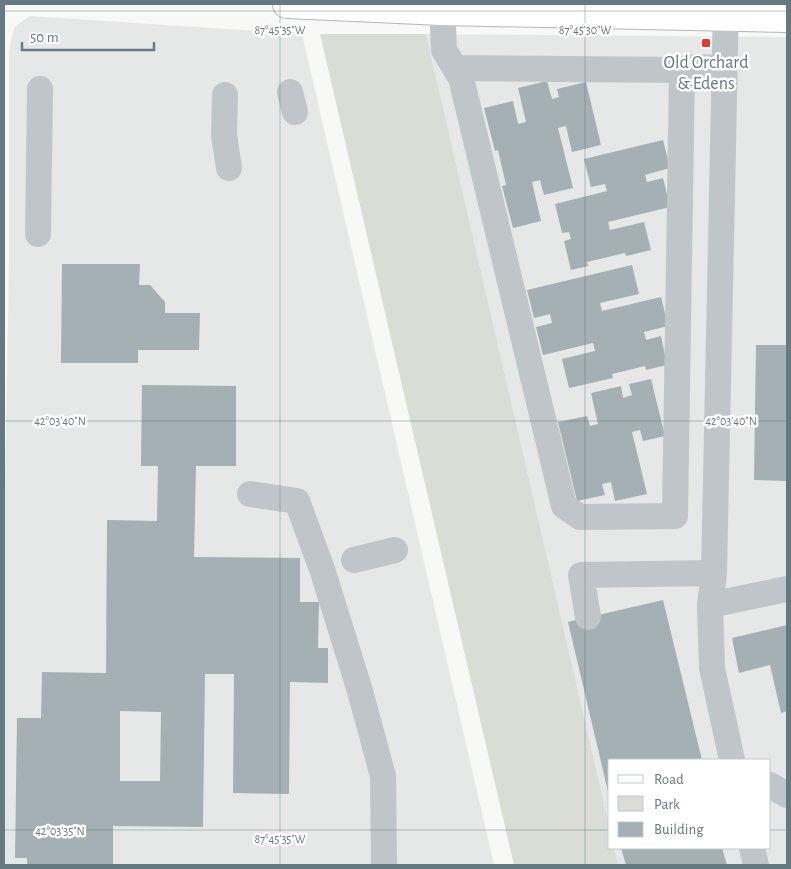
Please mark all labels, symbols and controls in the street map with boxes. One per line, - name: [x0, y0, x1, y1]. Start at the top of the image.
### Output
- scale bar: [22, 20, 155, 52]
- text: 87°45'35"W: [254, 24, 306, 36]
- text: 87°45'30"W: [559, 24, 612, 36]
- text: 50 m: [30, 30, 59, 45]
- marker: Old Orchard & Edens: [700, 37, 712, 49]
- place label: Old Orchard & Edens: [664, 54, 748, 93]
- text: 42°03'40"N: [34, 415, 86, 427]
- text: 42°03'40"N: [705, 415, 757, 427]
- legend: [608, 759, 771, 849]
- text: Road: [654, 772, 684, 787]
- text: Park: [654, 797, 680, 812]
- text: Building: [654, 822, 704, 837]
- text: 42°03'35"N: [35, 825, 85, 837]
- text: 87°45'35"W: [254, 833, 306, 845]

